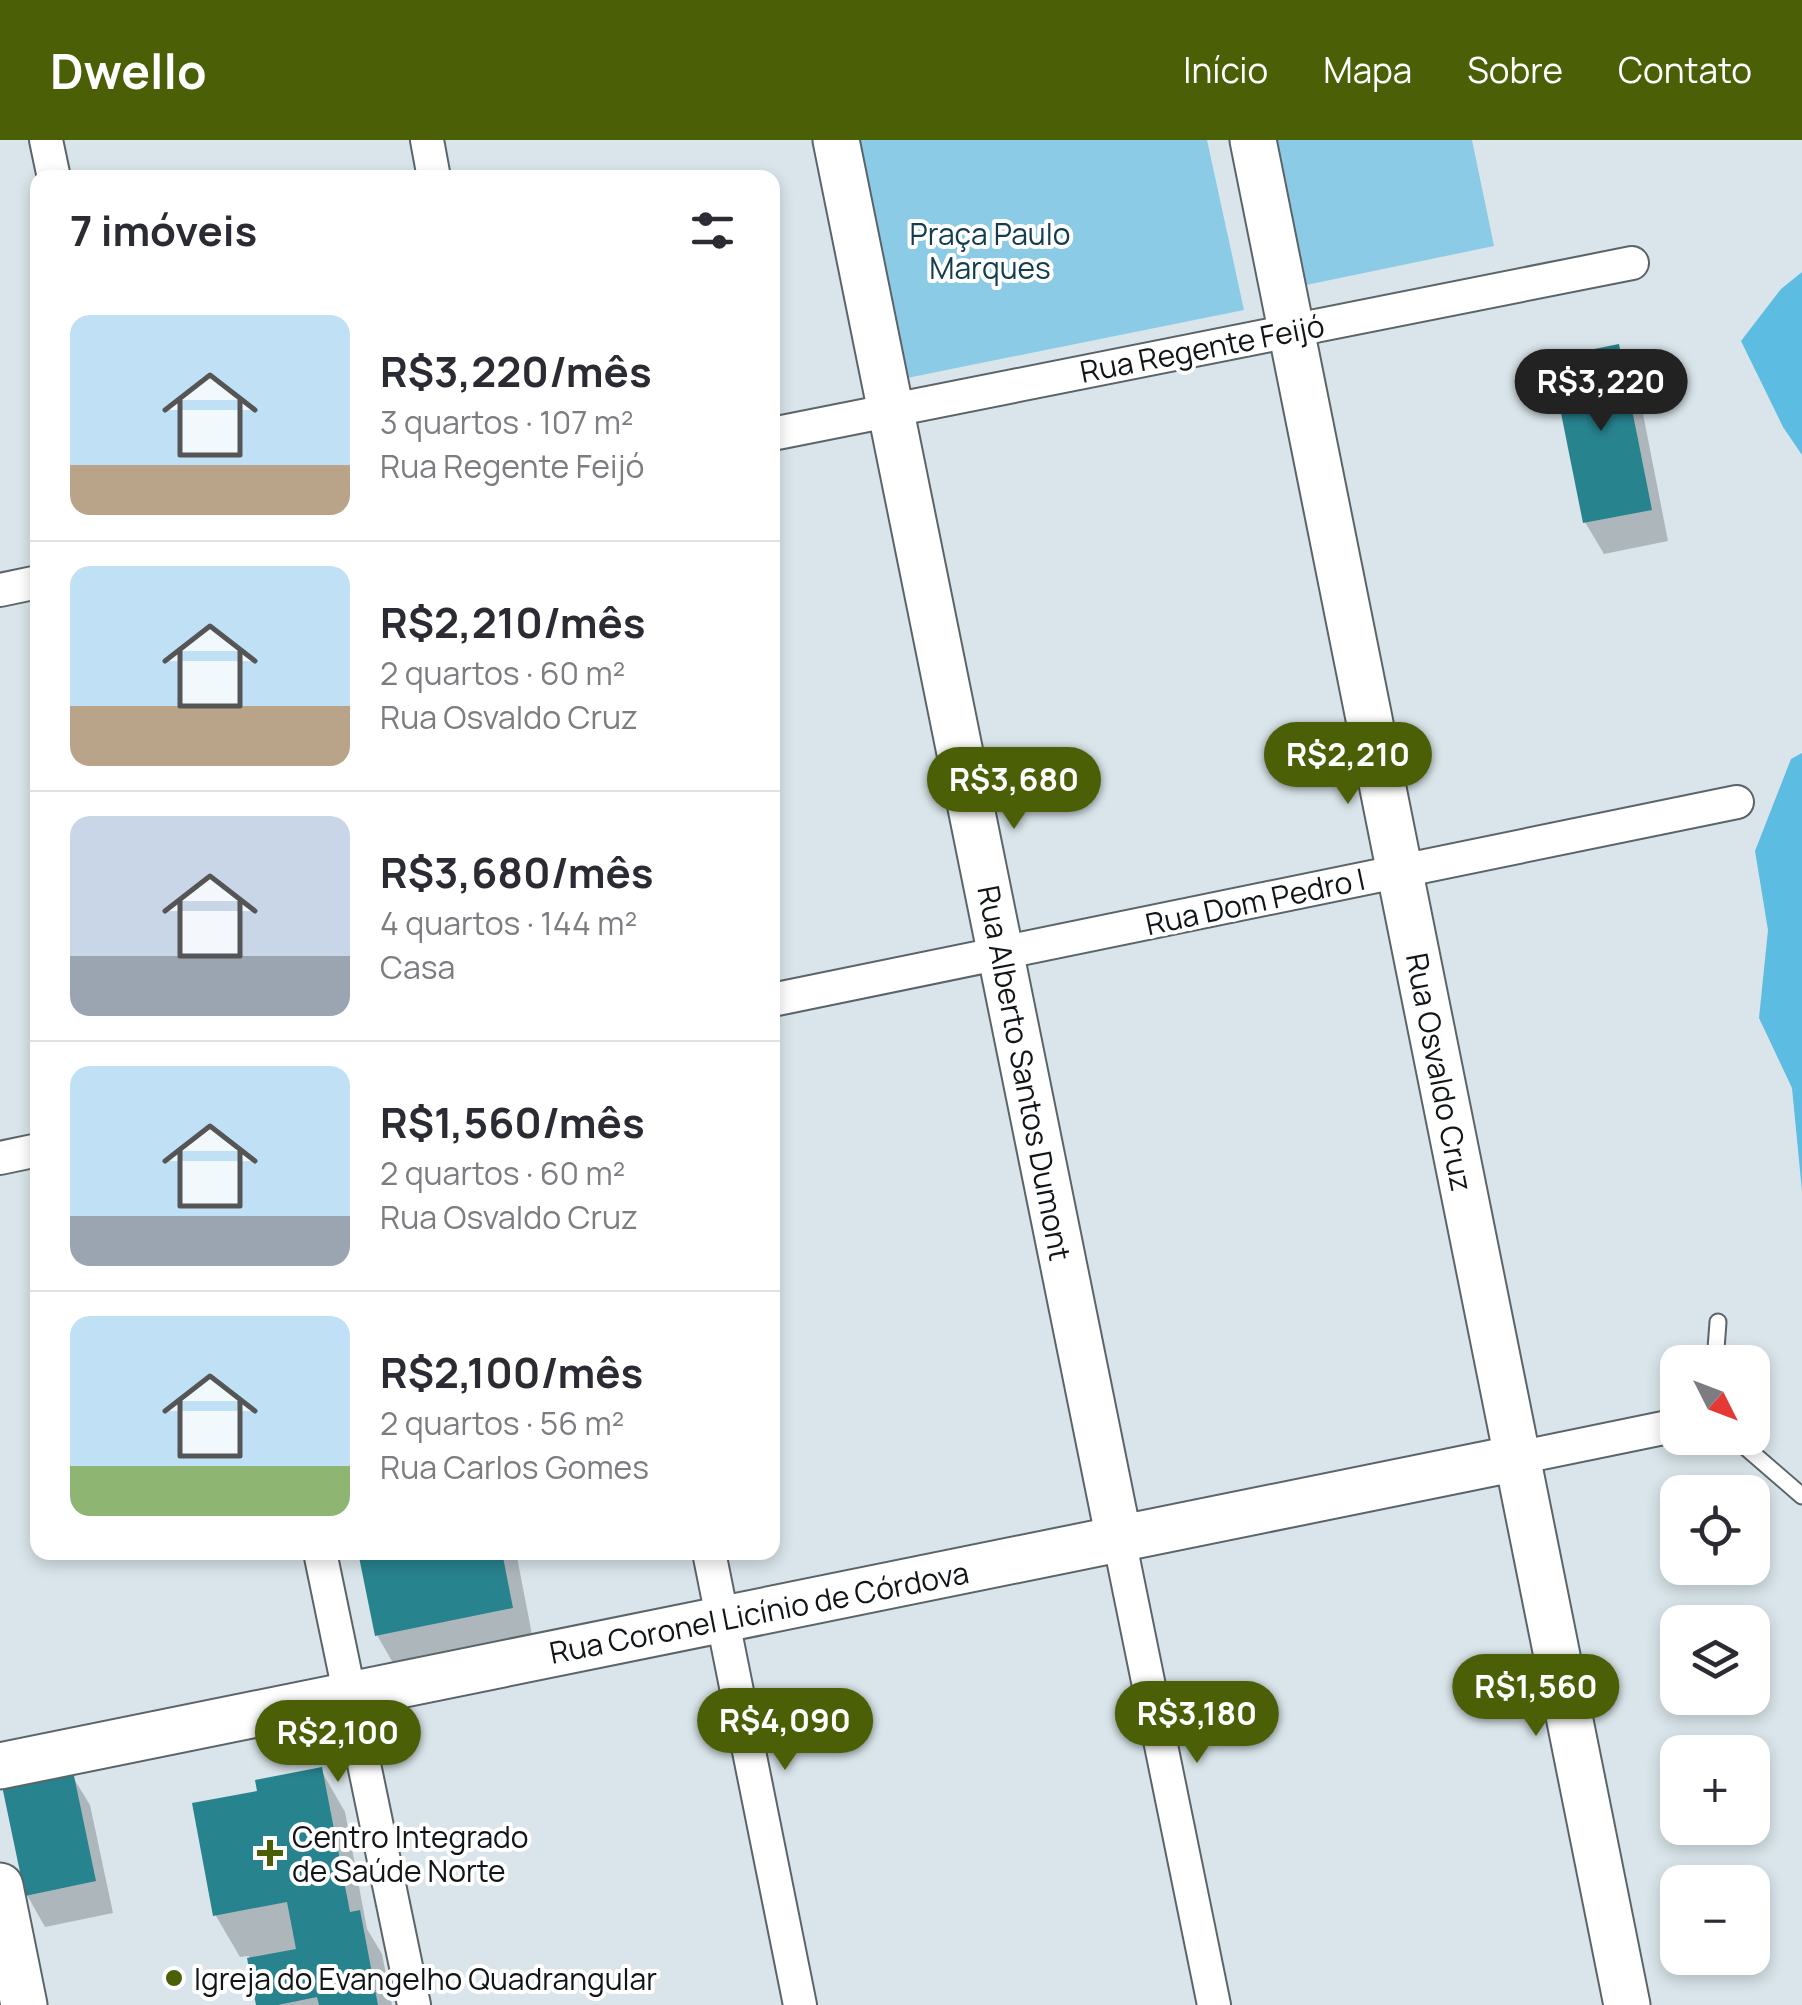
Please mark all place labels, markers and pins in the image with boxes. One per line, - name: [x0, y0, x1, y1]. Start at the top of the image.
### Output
- pin: R$3,220: [1509, 349, 1693, 434]
- pin: R$2,210: [1256, 722, 1440, 807]
- pin: R$3,680: [922, 747, 1106, 832]
- pin: R$1,560: [1444, 1654, 1628, 1739]
- pin: R$3,180: [1105, 1681, 1289, 1766]
- pin: R$4,090: [693, 1688, 877, 1773]
- pin: R$2,100: [246, 1700, 430, 1785]
- place label: Centro Integrado de Saúde Norte: [292, 1816, 529, 1891]
- marker: Centro Integrado de Saúde Norte: [257, 1840, 283, 1866]
- place label: Igreja do Evangelho Quadrangular: [194, 1958, 657, 1999]
- marker: Igreja do Evangelho Quadrangular: [163, 1967, 185, 1989]

